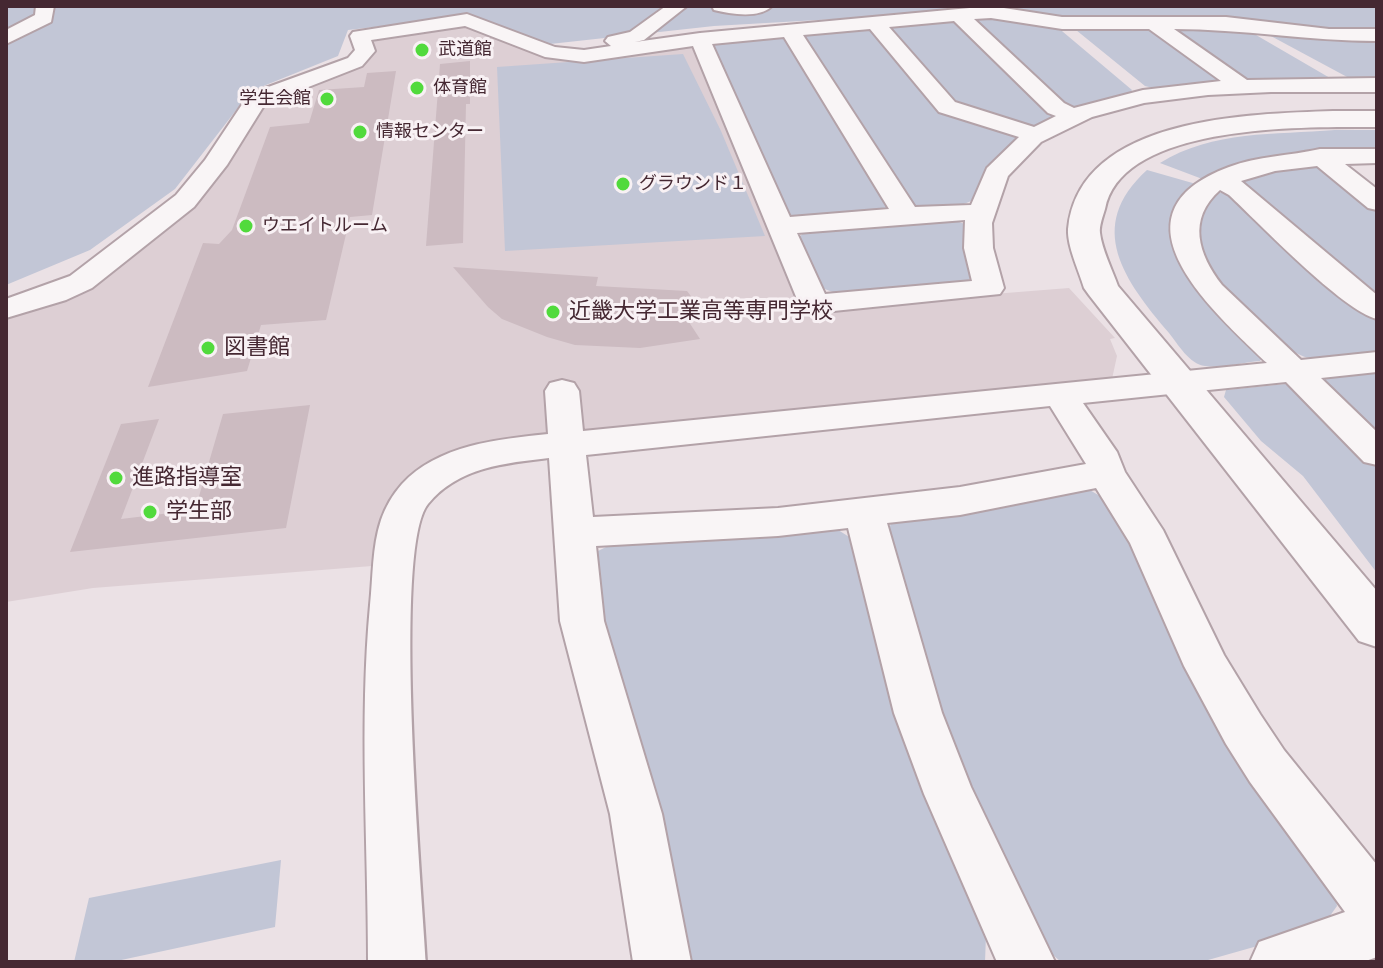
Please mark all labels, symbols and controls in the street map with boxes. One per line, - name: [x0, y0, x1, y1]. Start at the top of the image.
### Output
- place label: 武道館: [438, 39, 492, 61]
- marker: 武道館: [413, 41, 431, 59]
- place label: 体育館: [433, 77, 487, 99]
- marker: 体育館: [408, 79, 426, 97]
- place label: 学生会館: [239, 88, 311, 110]
- marker: 学生会館: [318, 90, 336, 108]
- place label: 情報センター: [376, 121, 484, 143]
- marker: 情報センター: [351, 123, 369, 141]
- place label: グラウンド１: [639, 173, 747, 195]
- marker: グラウンド１: [614, 175, 632, 193]
- place label: ウエイトルーム: [262, 215, 388, 237]
- marker: ウエイトルーム: [237, 217, 255, 235]
- place label: 近畿大学工業高等専門学校: [569, 299, 833, 325]
- marker: 近畿大学工業高等専門学校: [544, 303, 562, 321]
- place label: 図書館: [224, 335, 290, 361]
- marker: 図書館: [199, 339, 217, 357]
- place label: 進路指導室: [132, 465, 242, 491]
- marker: 進路指導室: [107, 469, 125, 487]
- place label: 学生部: [166, 499, 232, 525]
- marker: 学生部: [141, 503, 159, 521]

